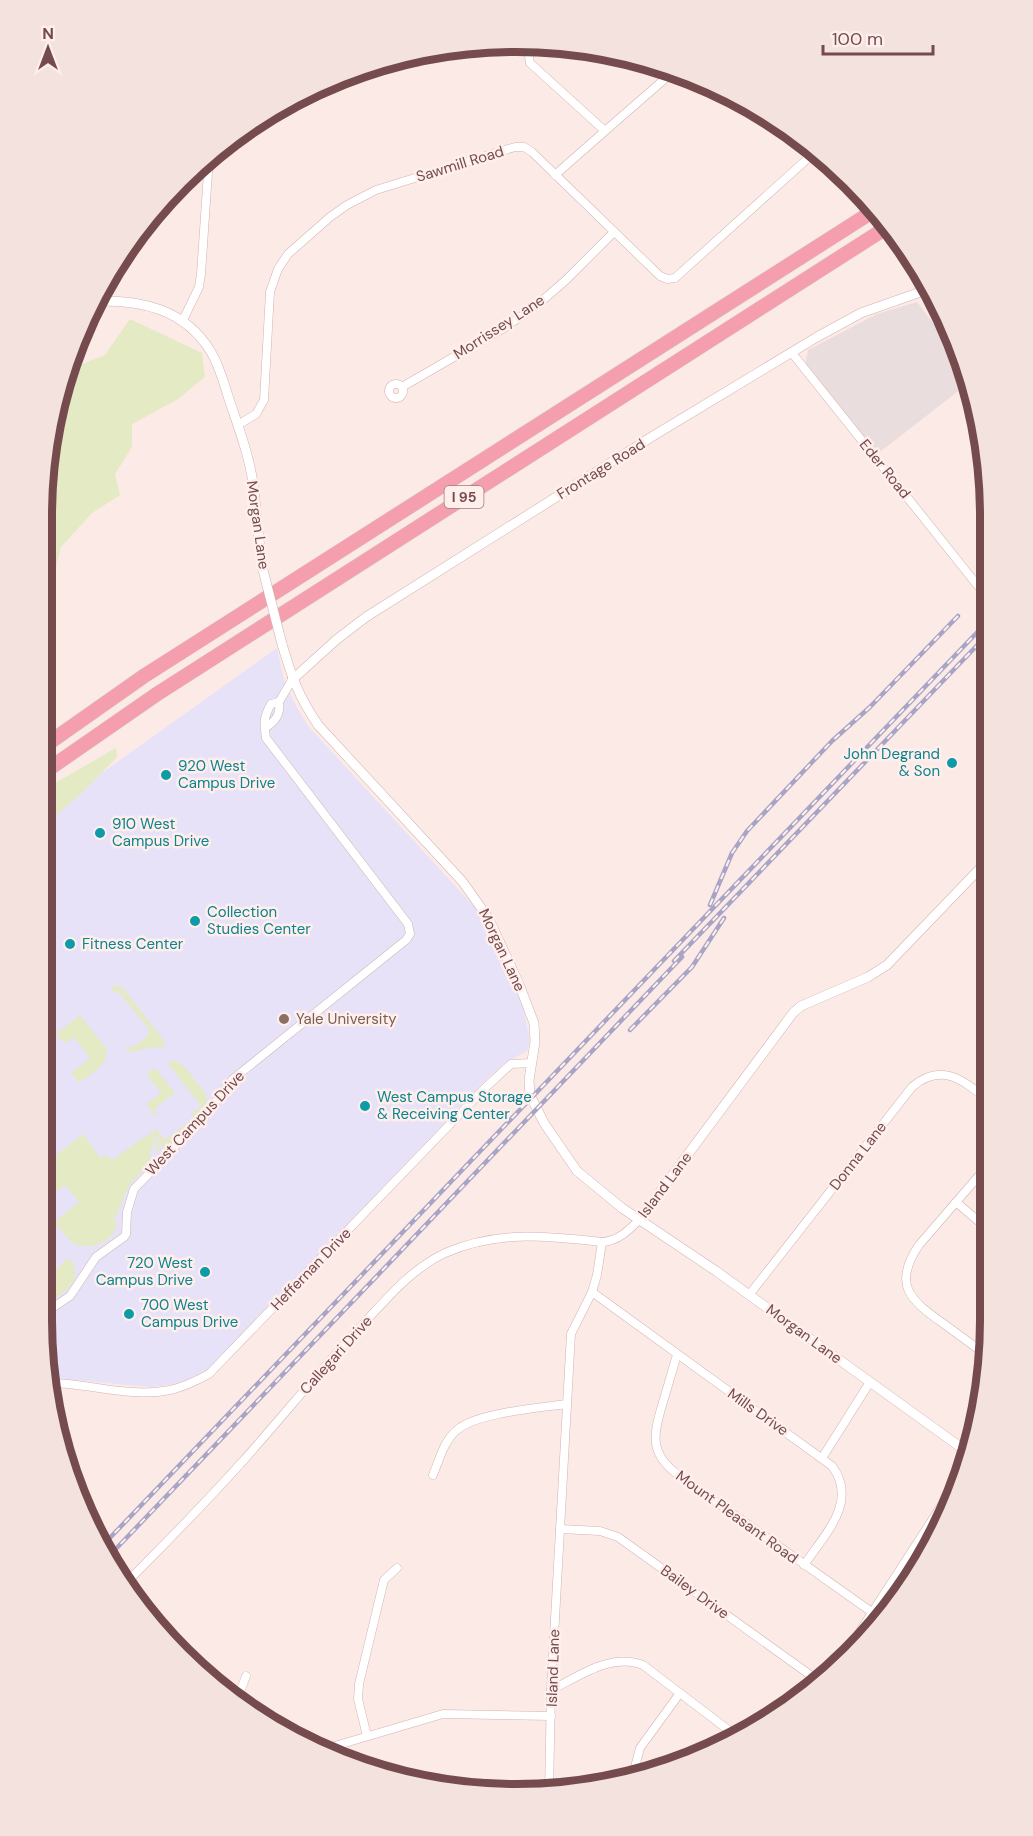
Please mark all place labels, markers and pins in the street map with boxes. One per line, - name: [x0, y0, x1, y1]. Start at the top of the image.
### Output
- place label: John Degrand & Son: [843, 744, 940, 781]
- place label: 920 West Campus Drive: [178, 756, 275, 793]
- marker: John Degrand & Son: [945, 756, 959, 770]
- marker: 920 West Campus Drive: [159, 768, 173, 782]
- place label: 910 West Campus Drive: [112, 814, 209, 851]
- marker: 910 West Campus Drive: [93, 826, 107, 840]
- place label: Collection Studies Center: [207, 902, 311, 939]
- marker: Collection Studies Center: [188, 914, 202, 928]
- place label: Fitness Center: [82, 934, 184, 954]
- marker: Fitness Center: [63, 937, 77, 951]
- place label: Yale University: [296, 1009, 397, 1029]
- marker: Yale University: [277, 1012, 291, 1026]
- place label: West Campus Storage & Receiving Center: [377, 1087, 532, 1124]
- marker: West Campus Storage & Receiving Center: [358, 1099, 372, 1113]
- place label: 720 West Campus Drive: [96, 1253, 193, 1290]
- marker: 720 West Campus Drive: [198, 1265, 212, 1279]
- place label: 700 West Campus Drive: [141, 1295, 238, 1332]
- marker: 700 West Campus Drive: [122, 1307, 136, 1321]

